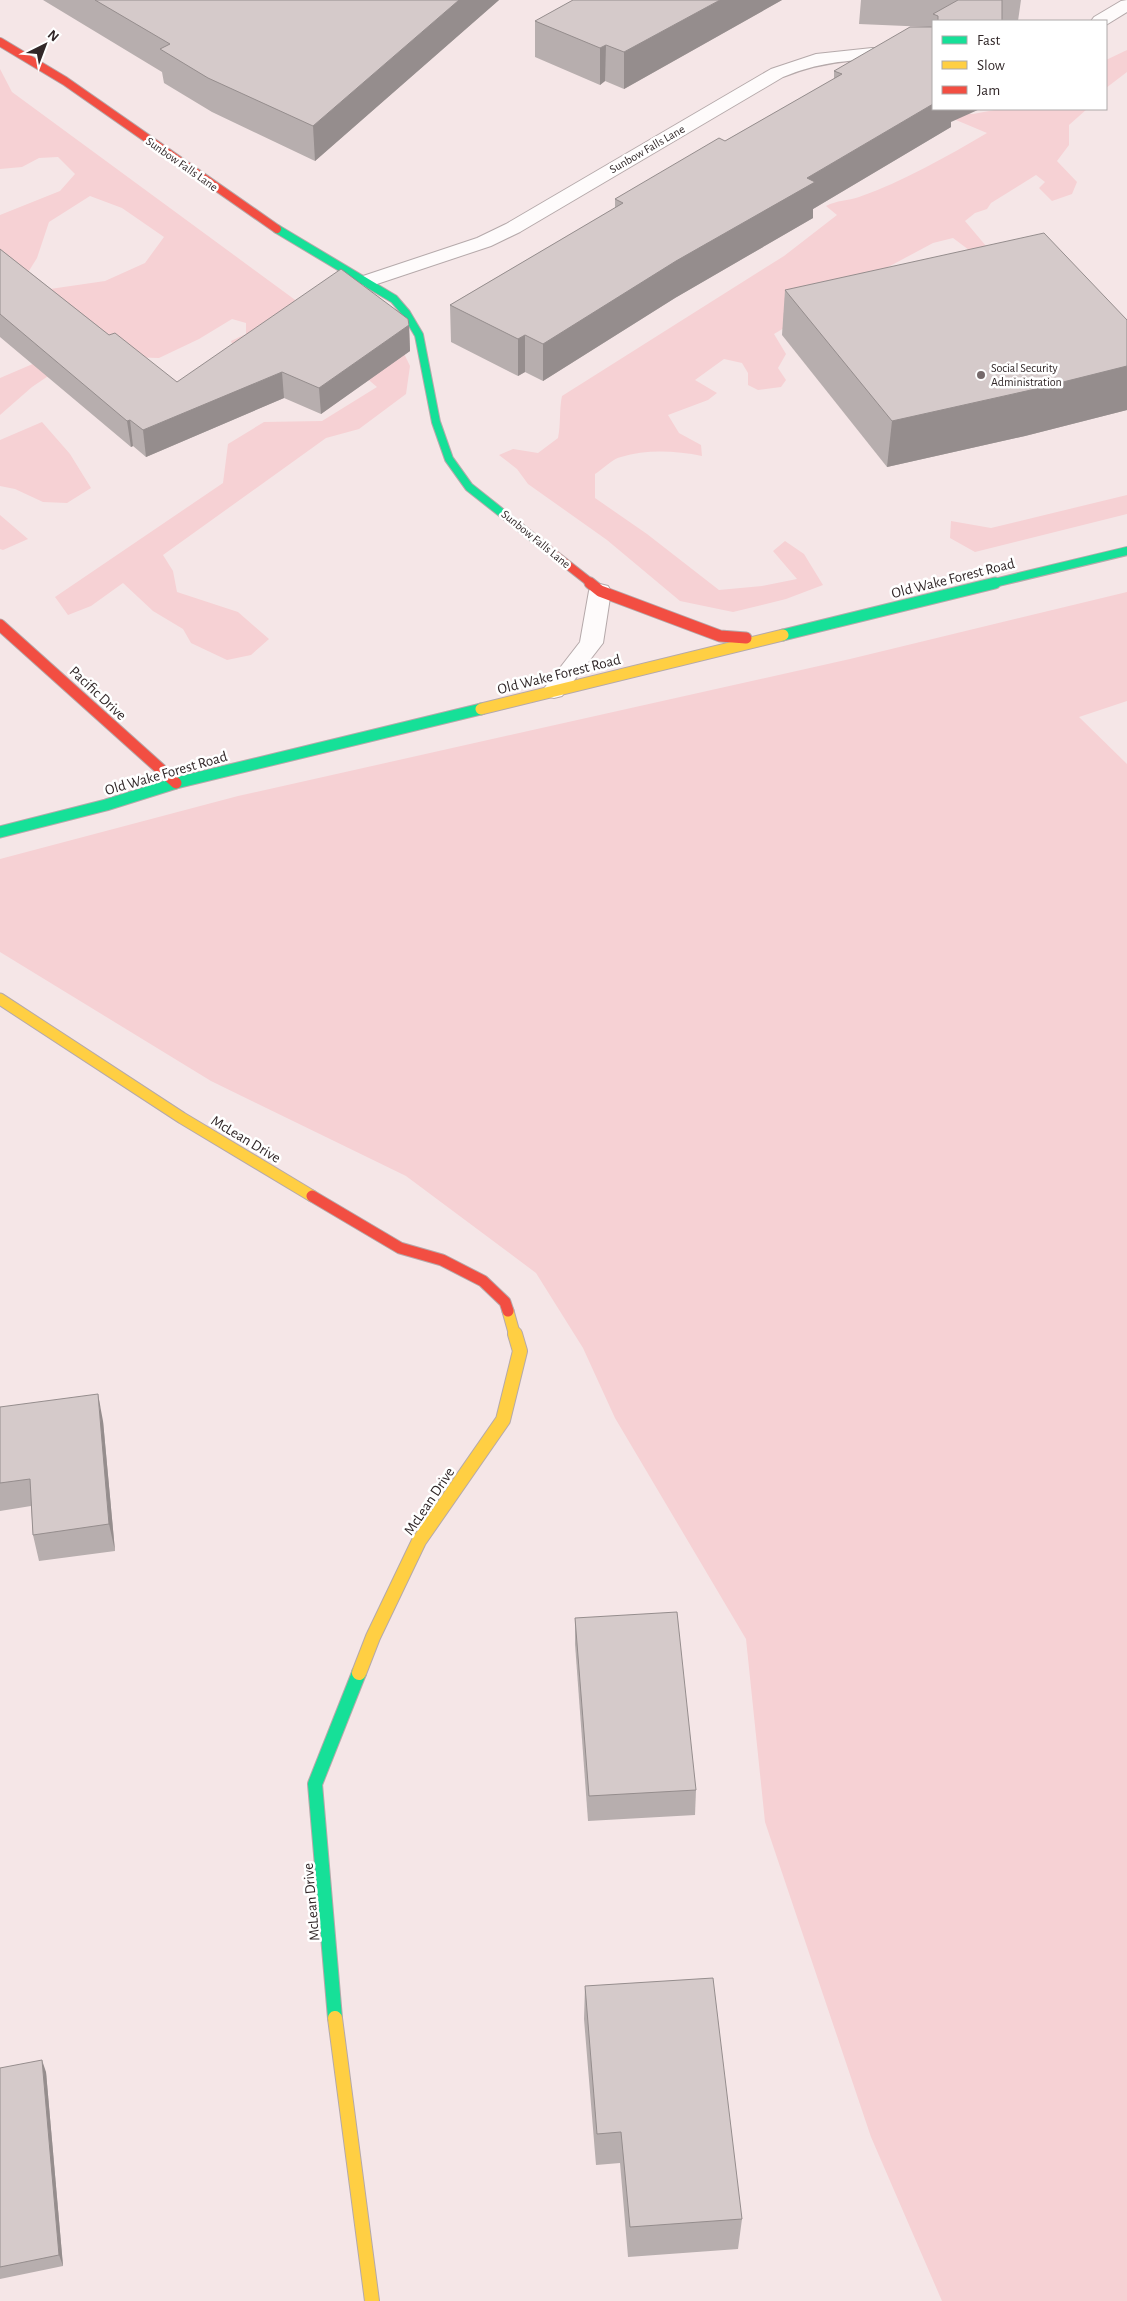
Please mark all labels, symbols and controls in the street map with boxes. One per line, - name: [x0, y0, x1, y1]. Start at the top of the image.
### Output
- north arrow: [20, 20, 70, 70]
- legend: [932, 20, 1107, 110]
- text: N: [45, 28, 61, 45]
- text: Fast: [977, 33, 1001, 48]
- text: Slow: [977, 58, 1005, 73]
- text: Jam: [977, 83, 1000, 98]
- street label: Sunbow Falls Lane: [607, 123, 687, 175]
- street label: Sunbow Falls Lane: [144, 135, 220, 193]
- place label: Social Security Administration: [991, 362, 1062, 388]
- marker: Social Security Administration: [975, 369, 987, 381]
- street label: Sunbow Falls Lane: [499, 508, 573, 570]
- street label: Old Wake Forest Road: [890, 556, 1017, 601]
- street label: Old Wake Forest Road: [496, 652, 623, 697]
- street label: Pacific Drive: [66, 663, 129, 723]
- street label: Old Wake Forest Road: [103, 749, 229, 798]
- street label: McLean Drive: [208, 1113, 283, 1166]
- street label: McLean Drive: [401, 1465, 457, 1538]
- street label: McLean Drive: [301, 1862, 322, 1941]

